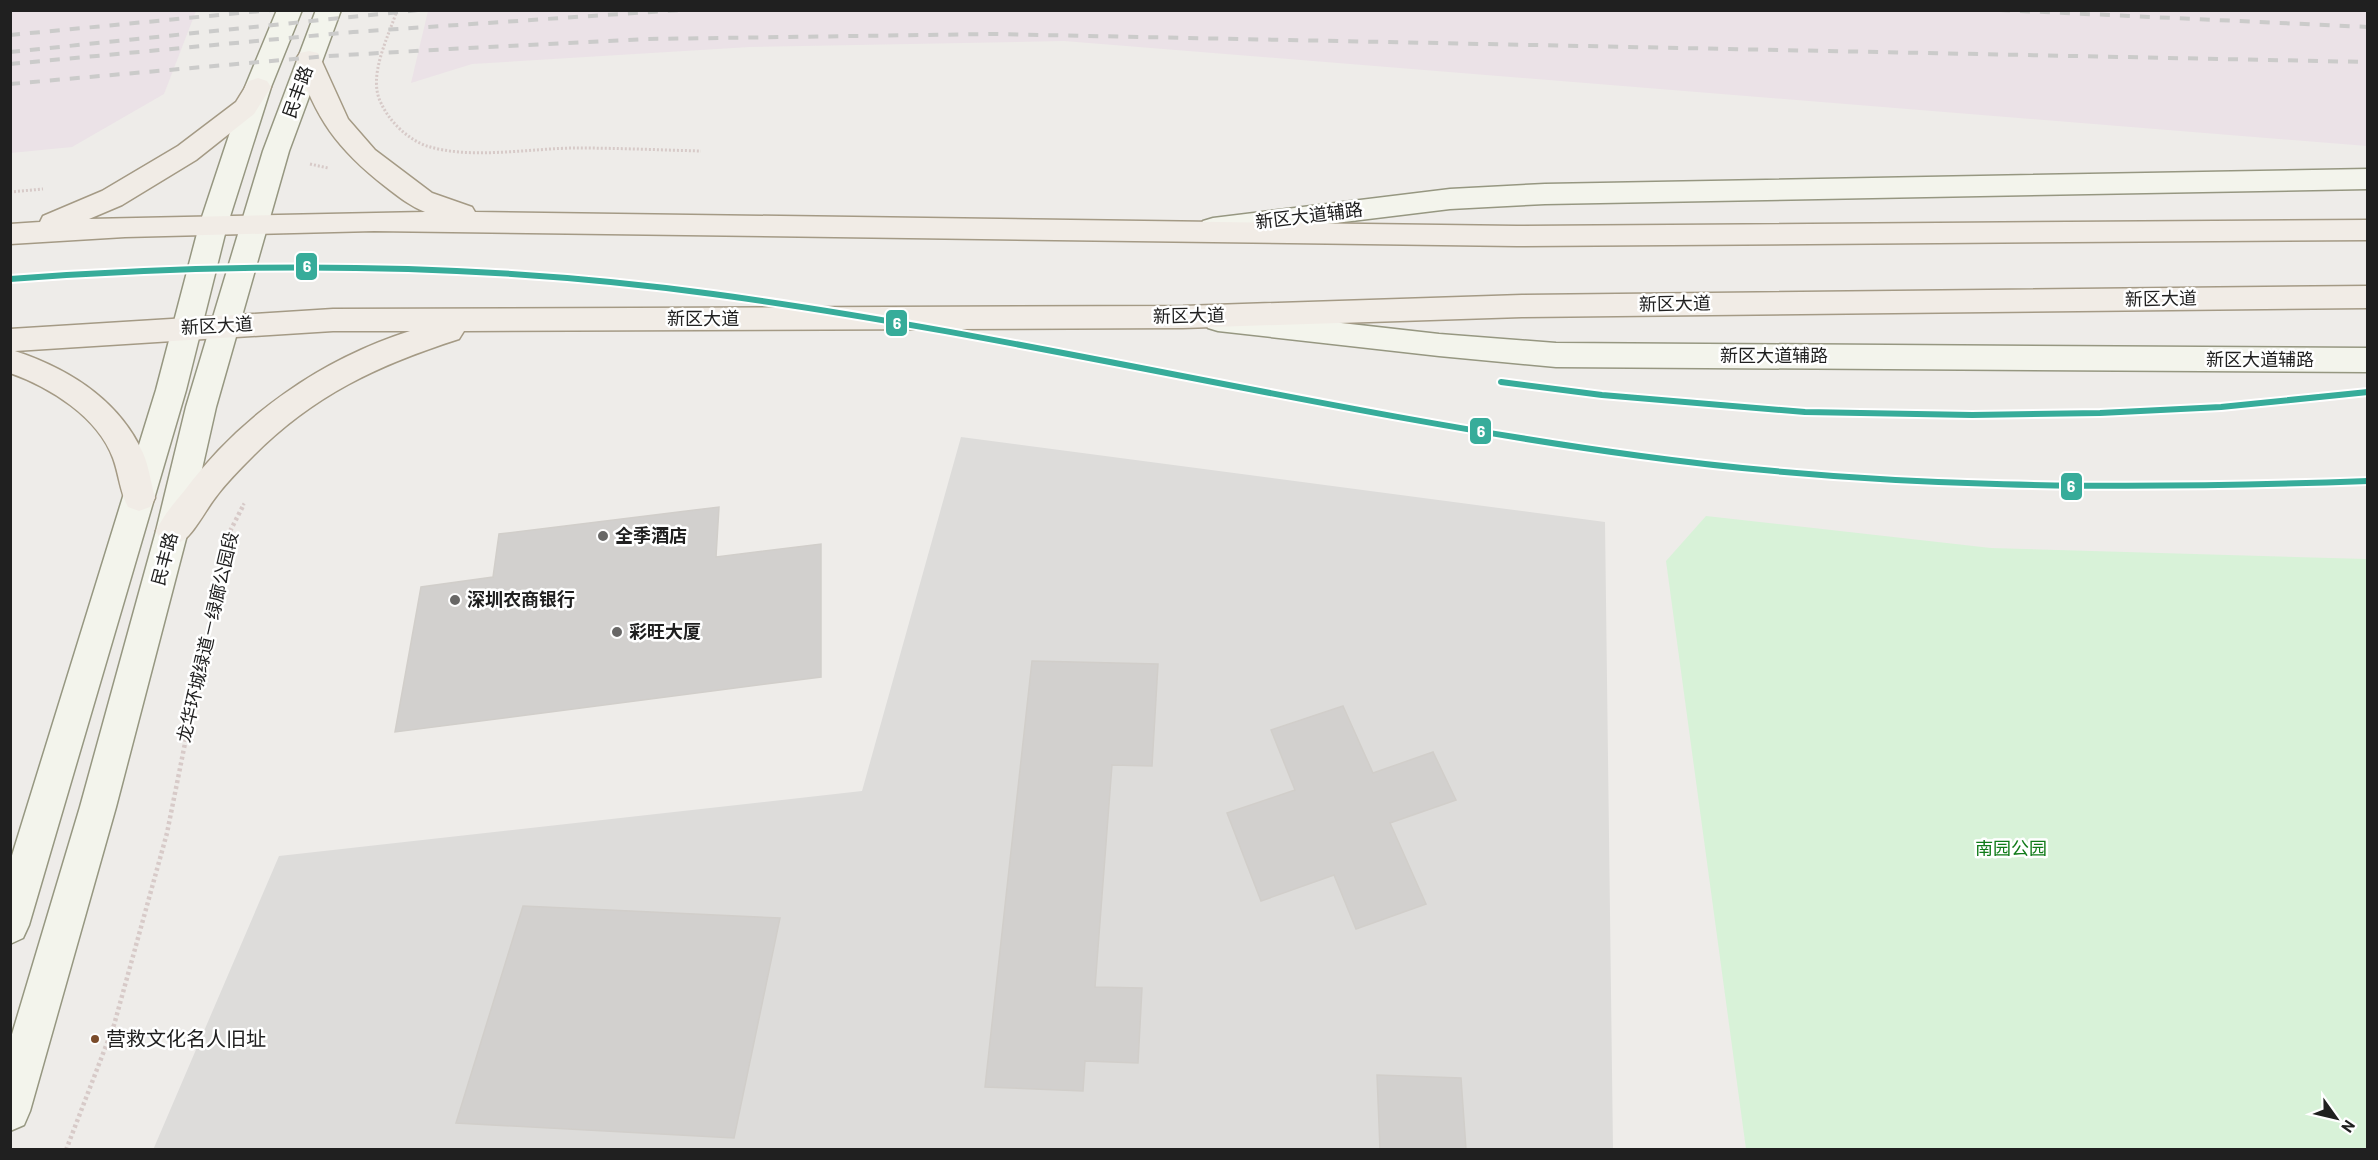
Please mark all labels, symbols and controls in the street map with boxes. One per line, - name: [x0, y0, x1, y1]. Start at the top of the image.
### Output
- street label: 民丰路: [277, 63, 317, 121]
- street label: 新区大道辅路: [1254, 198, 1364, 233]
- line badge: 6: [295, 252, 318, 281]
- text: 6: [303, 256, 312, 275]
- street label: 新区大道: [2125, 286, 2197, 310]
- street label: 新区大道: [1639, 291, 1711, 315]
- street label: 新区大道: [1153, 303, 1225, 327]
- street label: 新区大道: [667, 307, 739, 329]
- line badge: 6: [885, 309, 908, 337]
- street label: 新区大道: [180, 312, 253, 338]
- text: 6: [893, 313, 902, 332]
- street label: 新区大道辅路: [1720, 344, 1828, 366]
- street label: 新区大道辅路: [2206, 348, 2314, 370]
- line badge: 6: [1469, 417, 1492, 445]
- text: 6: [1477, 421, 1486, 440]
- line badge: 6: [2060, 472, 2083, 501]
- text: 6: [2067, 476, 2076, 495]
- place label: 全季酒店: [615, 524, 687, 546]
- street label: 龙华环城绿道－绿廊公园段: [172, 529, 242, 744]
- marker: 全季酒店: [596, 529, 610, 543]
- street label: 民丰路: [146, 530, 182, 588]
- place label: 深圳农商银行: [467, 588, 575, 610]
- marker: 深圳农商银行: [448, 593, 462, 607]
- place label: 彩旺大厦: [629, 620, 701, 642]
- marker: 彩旺大厦: [610, 625, 624, 639]
- park label: 南园公园: [1975, 837, 2047, 859]
- place label: 营救文化名人旧址: [106, 1026, 266, 1050]
- marker: 营救文化名人旧址: [89, 1033, 101, 1045]
- north arrow: [2306, 1088, 2366, 1148]
- text: N: [2338, 1117, 2360, 1136]

